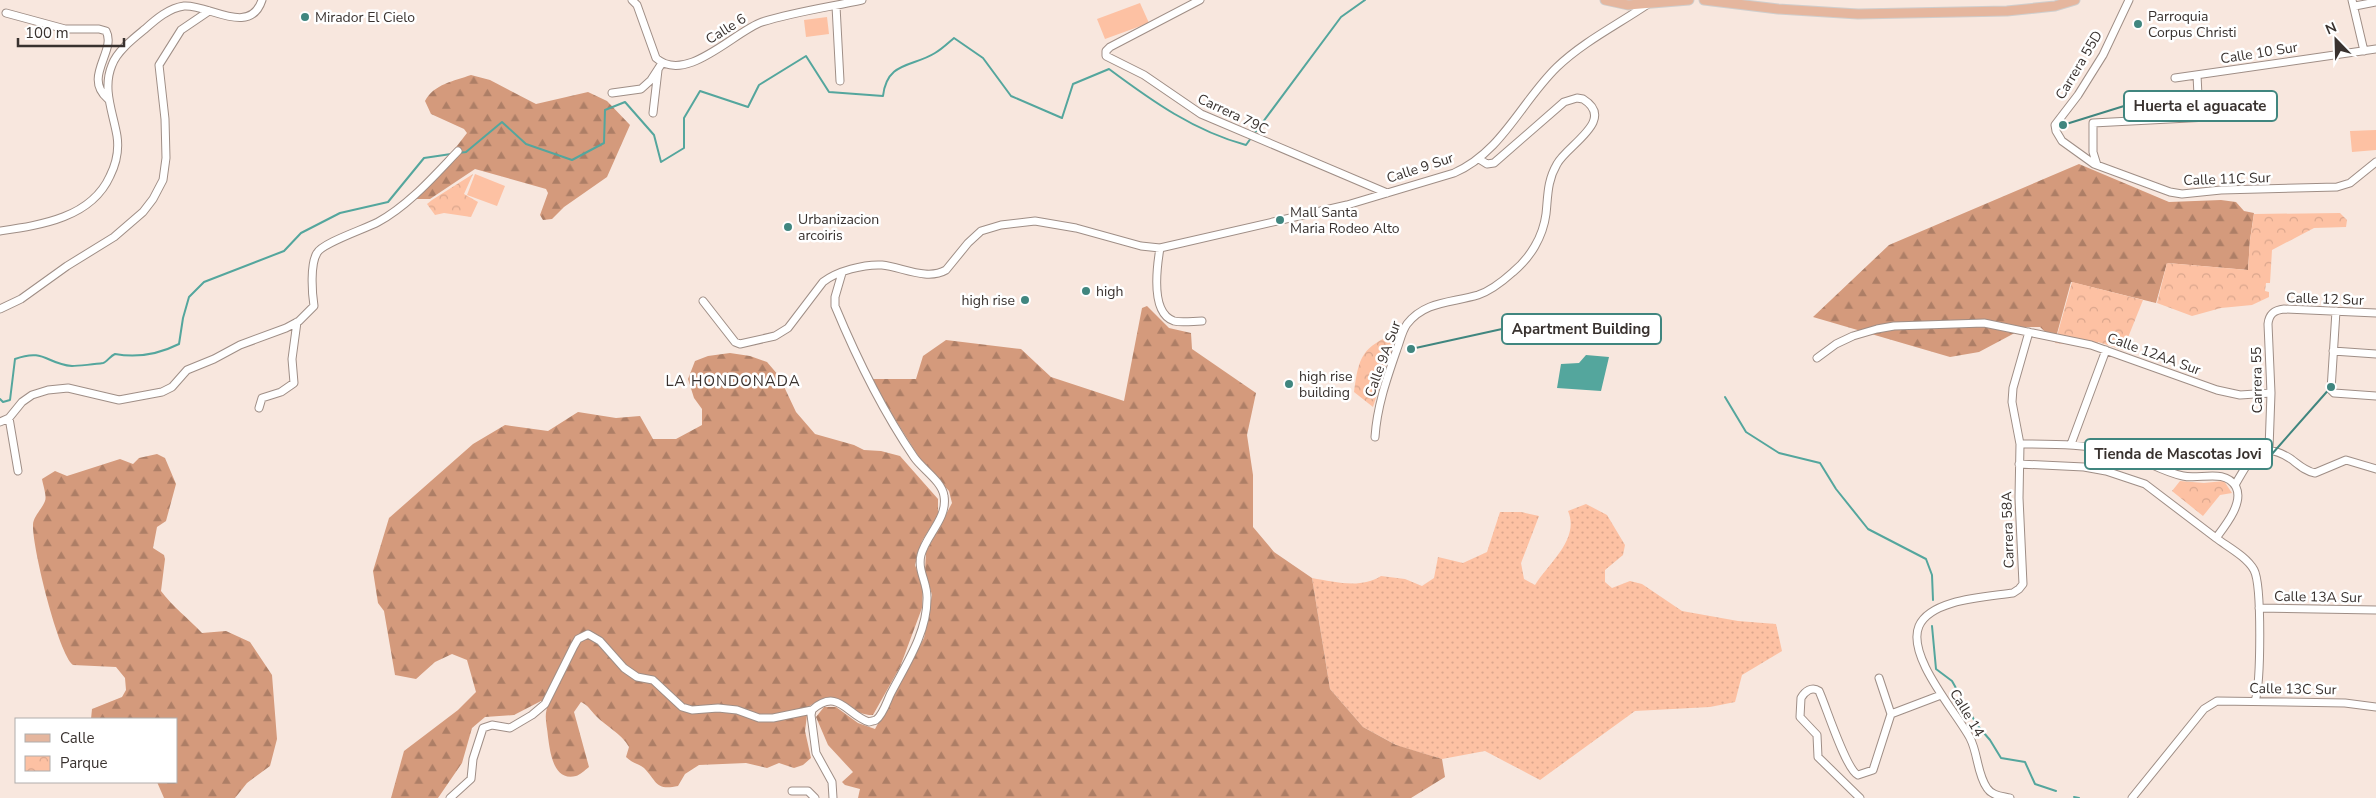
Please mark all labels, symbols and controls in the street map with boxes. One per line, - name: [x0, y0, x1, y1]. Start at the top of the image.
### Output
- place label: Parroquia Corpus Christi: [2148, 7, 2237, 42]
- place label: Mirador El Cielo: [315, 8, 415, 27]
- street label: Calle 6: [702, 9, 750, 49]
- marker: Mirador El Cielo: [299, 11, 311, 23]
- scale bar: [18, 15, 124, 47]
- north arrow: [2311, 15, 2361, 65]
- marker: Parroquia Corpus Christi: [2132, 18, 2144, 30]
- text: N: [2323, 18, 2340, 39]
- text: 100 m: [25, 23, 69, 43]
- street label: Carrera 55D: [2051, 27, 2107, 103]
- street label: Calle 10 Sur: [2219, 38, 2299, 68]
- street label: Carrera 79C: [1194, 89, 1272, 139]
- callout: Huerta el aguacate: [2124, 91, 2277, 121]
- text: Huerta el aguacate: [2134, 96, 2266, 116]
- street label: Calle 9 Sur: [1384, 148, 1456, 188]
- street label: Calle 11C Sur: [2183, 168, 2271, 190]
- place label: Mall Santa Maria Rodeo Alto: [1290, 203, 1400, 238]
- place label: Urbanizacion arcoiris: [798, 210, 879, 245]
- marker: Mall Santa Maria Rodeo Alto: [1274, 214, 1286, 226]
- marker: Urbanizacion arcoiris: [782, 221, 794, 233]
- place label: high: [1096, 282, 1123, 301]
- marker: high: [1080, 285, 1092, 297]
- street label: Calle 12 Sur: [2286, 288, 2364, 310]
- place label: high rise: [962, 291, 1015, 310]
- marker: high rise: [1019, 294, 1031, 306]
- callout: Apartment Building: [1502, 314, 1661, 344]
- street label: Calle 9A Sur: [1360, 318, 1406, 400]
- text: Apartment Building: [1512, 319, 1650, 339]
- street label: Calle 12AA Sur: [2105, 328, 2203, 380]
- street label: Carrera 55: [2247, 346, 2267, 414]
- place label: high rise building: [1299, 367, 1352, 402]
- district label: LA HONDONADA: [665, 371, 801, 391]
- marker: high rise building: [1283, 378, 1295, 390]
- callout: Tienda de Mascotas Jovi: [2085, 439, 2272, 469]
- text: Tienda de Mascotas Jovi: [2094, 444, 2262, 464]
- street label: Carrera 58A: [1997, 491, 2019, 569]
- street label: Calle 13A Sur: [2274, 587, 2362, 607]
- street label: Calle 13C Sur: [2249, 679, 2337, 699]
- street label: Calle 14: [1945, 686, 1989, 740]
- legend: [15, 718, 178, 783]
- text: Calle: [60, 728, 95, 748]
- text: Parque: [60, 753, 108, 773]

